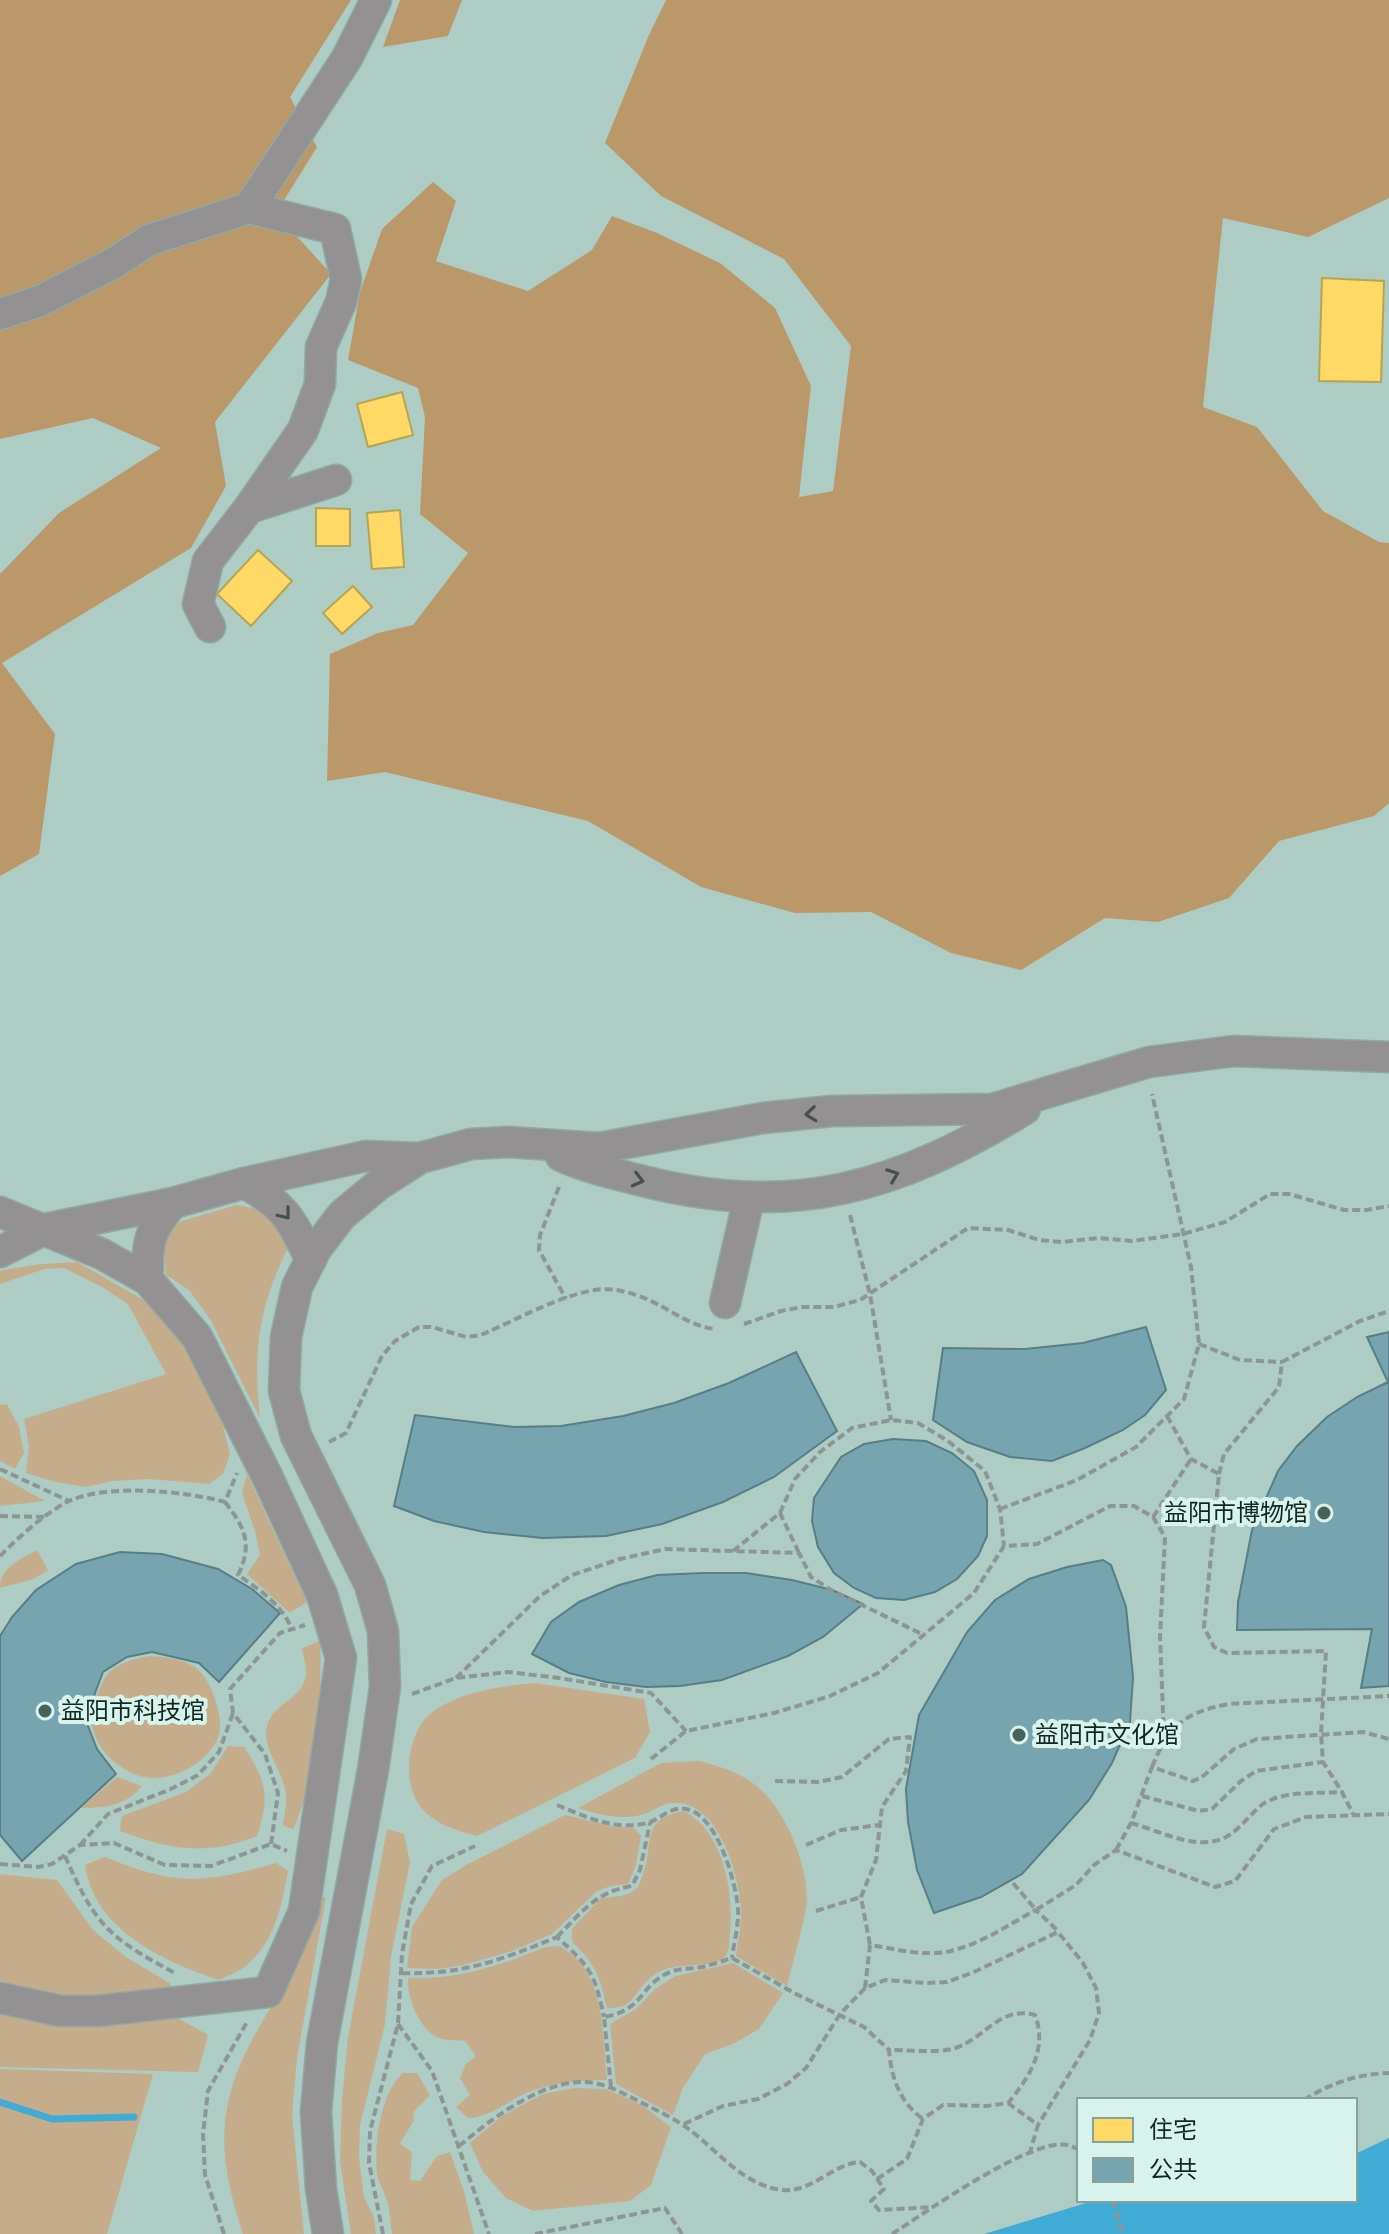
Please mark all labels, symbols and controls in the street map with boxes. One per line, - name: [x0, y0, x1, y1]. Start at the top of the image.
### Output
- one-way arrow: [804, 1105, 817, 1122]
- one-way arrow: [885, 1168, 899, 1185]
- one-way arrow: [630, 1171, 644, 1188]
- one-way arrow: [275, 1205, 290, 1219]
- place label: 益阳市博物馆: [1164, 1498, 1308, 1528]
- marker: 益阳市博物馆: [1315, 1504, 1333, 1522]
- place label: 益阳市科技馆: [61, 1696, 205, 1726]
- marker: 益阳市科技馆: [36, 1702, 54, 1720]
- place label: 益阳市文化馆: [1035, 1720, 1179, 1750]
- marker: 益阳市文化馆: [1010, 1726, 1028, 1744]
- legend: [1077, 2098, 1357, 2202]
- text: 住宅: [1149, 2115, 1197, 2145]
- text: 公共: [1149, 2155, 1197, 2185]

